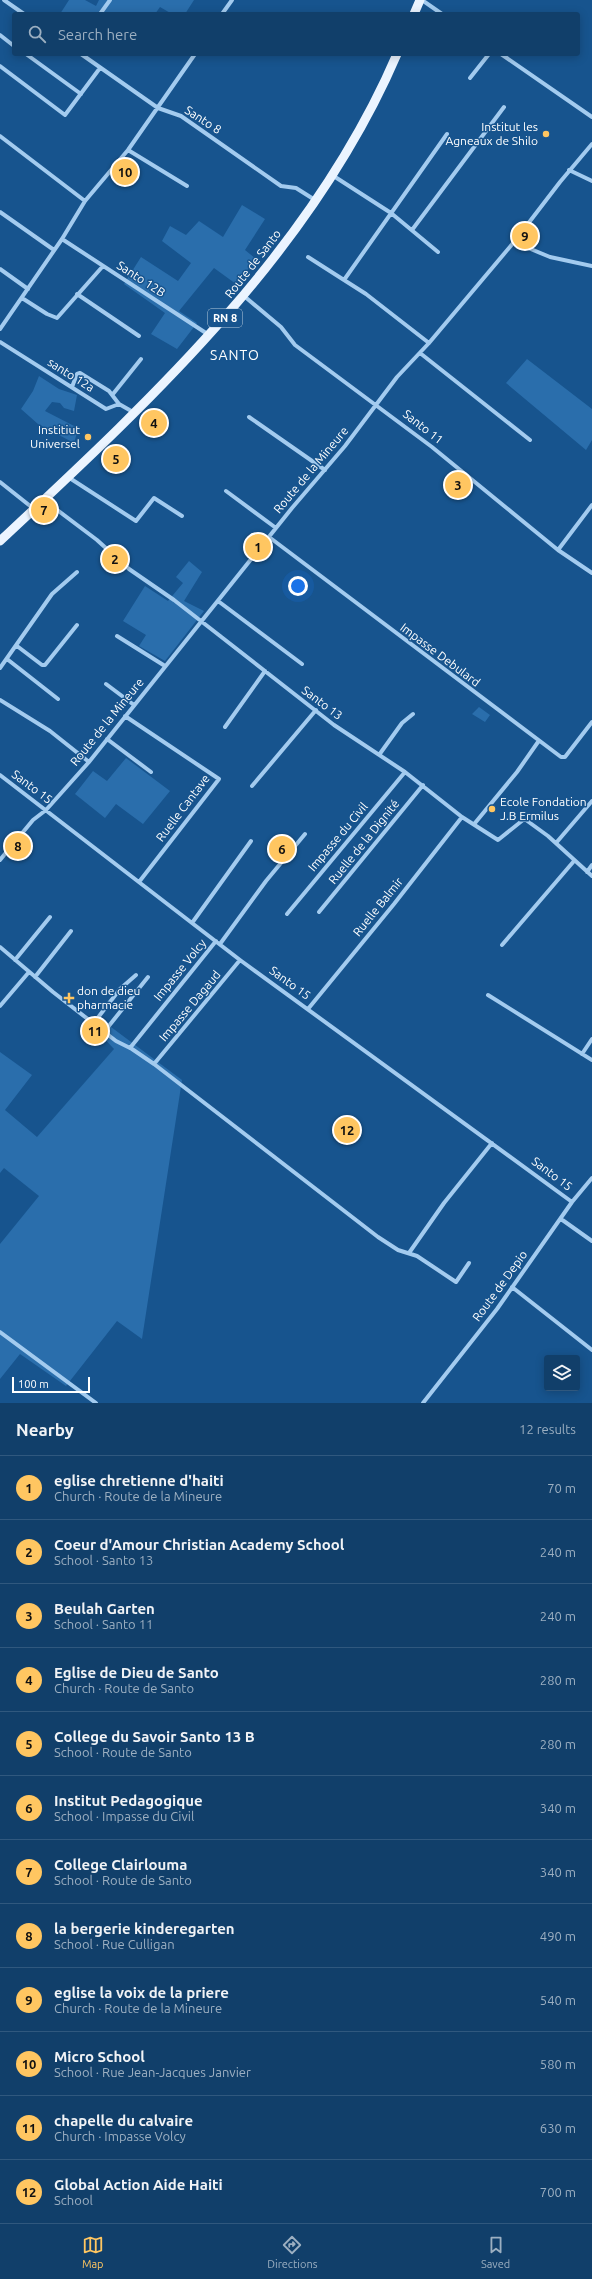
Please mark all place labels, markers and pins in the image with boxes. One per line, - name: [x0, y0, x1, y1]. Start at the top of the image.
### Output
- place label: Institut les Agneaux de Shilo: [445, 120, 538, 147]
- marker: Institut les Agneaux de Shilo: [541, 129, 551, 139]
- pin: 10: [112, 157, 138, 187]
- pin: 9: [512, 221, 538, 251]
- pin: 4: [141, 408, 167, 438]
- place label: Institiut Universel: [30, 423, 80, 450]
- marker: Institiut Universel: [83, 432, 93, 442]
- pin: 5: [103, 444, 129, 474]
- pin: 3: [445, 470, 471, 500]
- pin: 7: [31, 495, 57, 525]
- pin: 1: [245, 532, 271, 562]
- pin: 2: [102, 544, 128, 574]
- place label: Ecole Fondation J.B Ermilus: [500, 795, 587, 822]
- marker: Ecole Fondation J.B Ermilus: [487, 804, 497, 814]
- pin: 8: [5, 831, 31, 861]
- pin: 6: [269, 834, 295, 864]
- place label: don de dieu pharmacie: [77, 984, 140, 1011]
- marker: don de dieu pharmacie: [64, 993, 74, 1003]
- pin: 11: [82, 1016, 108, 1046]
- pin: 12: [334, 1115, 360, 1145]

